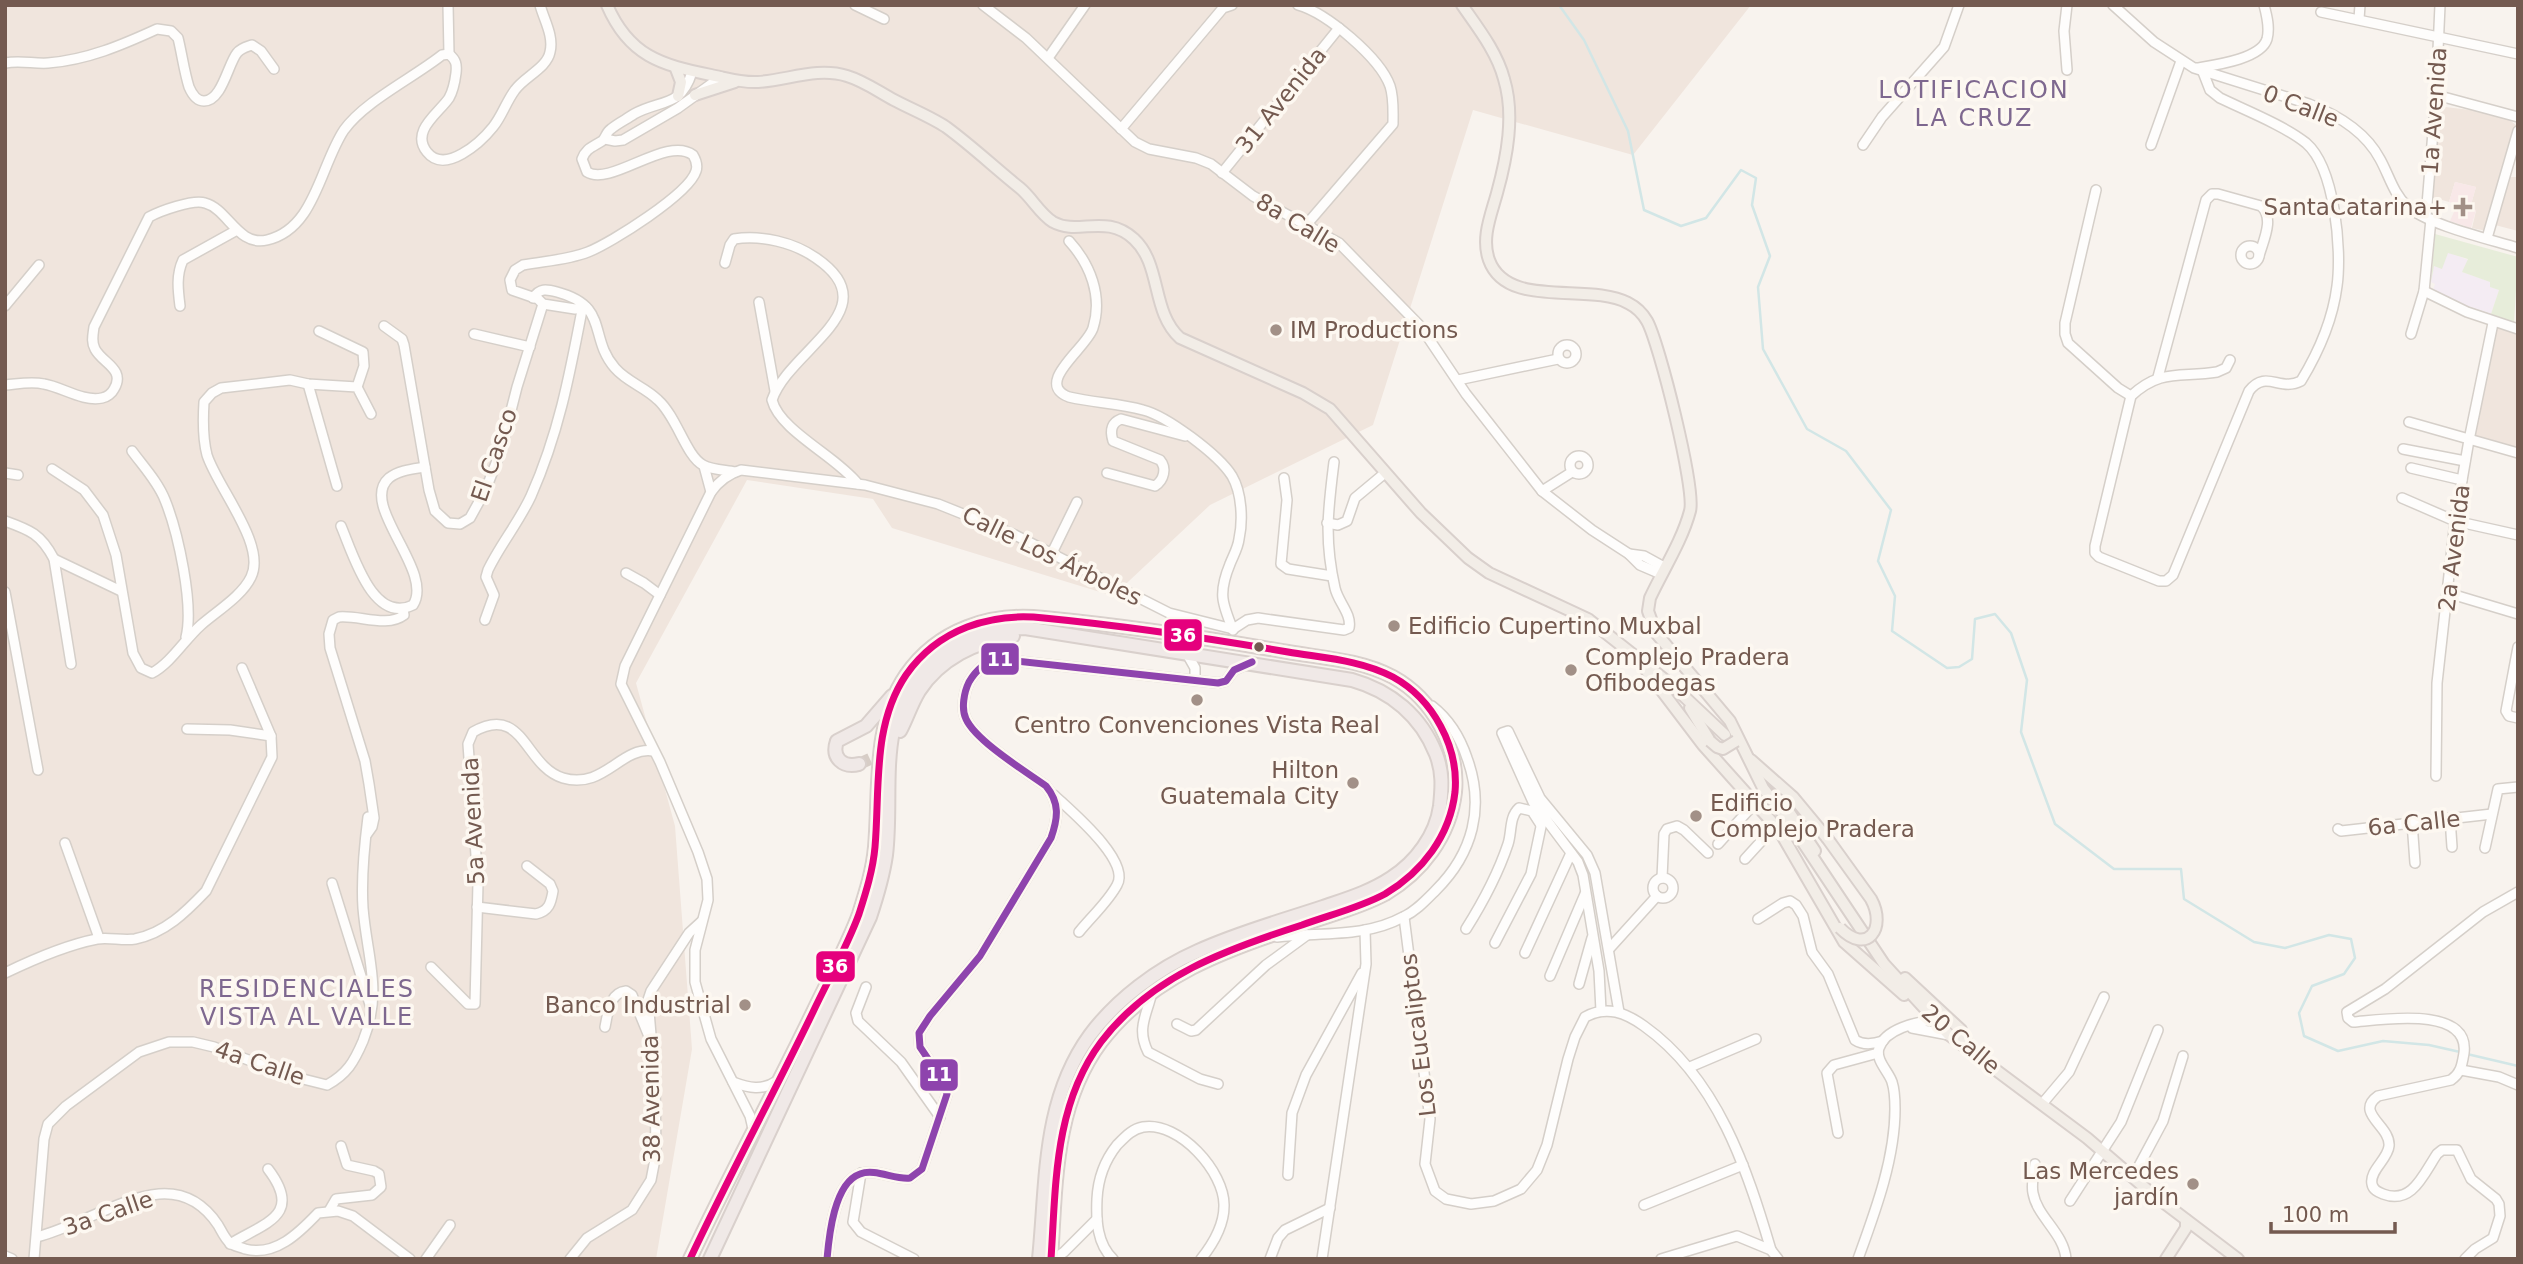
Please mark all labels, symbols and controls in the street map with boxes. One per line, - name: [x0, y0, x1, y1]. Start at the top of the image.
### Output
- street label: 31 Avenida: [1230, 42, 1332, 158]
- street label: 1a Avenida: [2417, 46, 2451, 176]
- district label: LOTIFICACION LA CRUZ: [1878, 76, 2070, 132]
- street label: 0 Calle: [2259, 80, 2343, 132]
- street label: 8a Calle: [1251, 188, 1345, 258]
- place label: SantaCatarina+: [2264, 194, 2447, 220]
- marker: SantaCatarina+: [2453, 197, 2473, 217]
- place label: IM Productions: [1290, 317, 1458, 343]
- marker: IM Productions: [1268, 322, 1284, 338]
- street label: El Casco: [466, 405, 522, 505]
- street label: 2a Avenida: [2433, 483, 2475, 613]
- street label: Calle Los Árboles: [958, 500, 1146, 611]
- place label: Edificio Cupertino Muxbal: [1408, 613, 1702, 639]
- line badge: 36: [1163, 618, 1203, 652]
- marker: Edificio Cupertino Muxbal: [1386, 618, 1402, 634]
- text: 36: [1170, 624, 1196, 646]
- unlabelled marker: [1252, 640, 1266, 654]
- line badge: 11: [980, 642, 1020, 676]
- place label: Complejo Pradera Ofibodegas: [1585, 644, 1790, 696]
- text: 11: [987, 648, 1013, 670]
- marker: Complejo Pradera Ofibodegas: [1563, 662, 1579, 678]
- marker: Centro Convenciones Vista Real: [1189, 692, 1205, 708]
- place label: Centro Convenciones Vista Real: [1014, 712, 1380, 738]
- street label: 5a Avenida: [457, 756, 489, 886]
- place label: Hilton Guatemala City: [1160, 757, 1339, 809]
- marker: Hilton Guatemala City: [1345, 775, 1361, 791]
- place label: Edificio Complejo Pradera: [1710, 790, 1915, 842]
- street label: 6a Calle: [2366, 805, 2462, 841]
- marker: Edificio Complejo Pradera: [1688, 808, 1704, 824]
- line badge: 36: [815, 950, 856, 983]
- street label: Los Eucaliptos: [1395, 952, 1441, 1118]
- text: 36: [822, 955, 848, 977]
- district label: RESIDENCIALES VISTA AL VALLE: [199, 975, 415, 1031]
- place label: Banco Industrial: [545, 992, 731, 1018]
- marker: Banco Industrial: [737, 997, 753, 1013]
- street label: 20 Calle: [1917, 999, 2005, 1079]
- street label: 38 Avenida: [637, 1035, 665, 1163]
- street label: 4a Calle: [212, 1036, 308, 1090]
- line badge: 11: [919, 1058, 959, 1092]
- text: 11: [926, 1063, 952, 1085]
- place label: Las Mercedes jardín: [2022, 1158, 2179, 1210]
- marker: Las Mercedes jardín: [2185, 1176, 2201, 1192]
- street label: 3a Calle: [60, 1186, 156, 1240]
- scale bar: [2271, 1190, 2395, 1234]
- text: 100 m: [2282, 1203, 2349, 1227]

